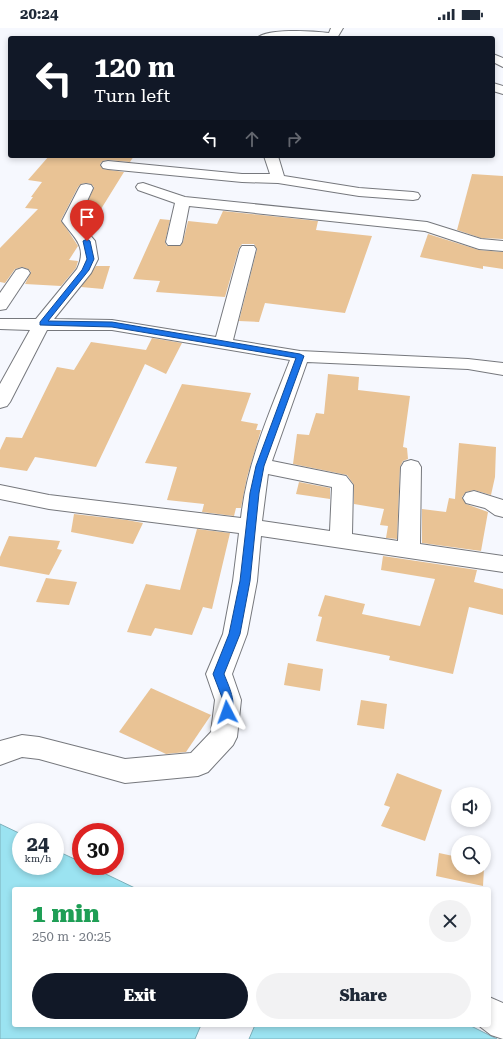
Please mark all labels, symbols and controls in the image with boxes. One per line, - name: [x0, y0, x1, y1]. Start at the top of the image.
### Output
- text: 20:24: [20, 5, 58, 23]
- text: 120 m: [94, 51, 175, 84]
- icon: left: [28, 52, 80, 104]
- text: Turn left: [94, 85, 170, 106]
- icon: left: [199, 128, 221, 150]
- icon: ahead: [241, 128, 263, 150]
- icon: right: [283, 128, 305, 150]
- pin: [70, 200, 104, 241]
- icon: arrive: [76, 206, 98, 228]
- position arrow: [206, 691, 248, 733]
- map controls: [451, 787, 491, 875]
- button: sound: [451, 787, 491, 827]
- speed limit sign: 30: [72, 823, 124, 875]
- text: 24: [27, 832, 49, 856]
- button: search: [451, 835, 491, 875]
- text: km/h: [25, 853, 51, 864]
- text: 1 min: [32, 900, 99, 928]
- button: close: [429, 900, 471, 942]
- text: 250 m · 20:25: [32, 929, 111, 944]
- button: Exit: [32, 973, 248, 1019]
- button: Share: [256, 973, 471, 1019]

